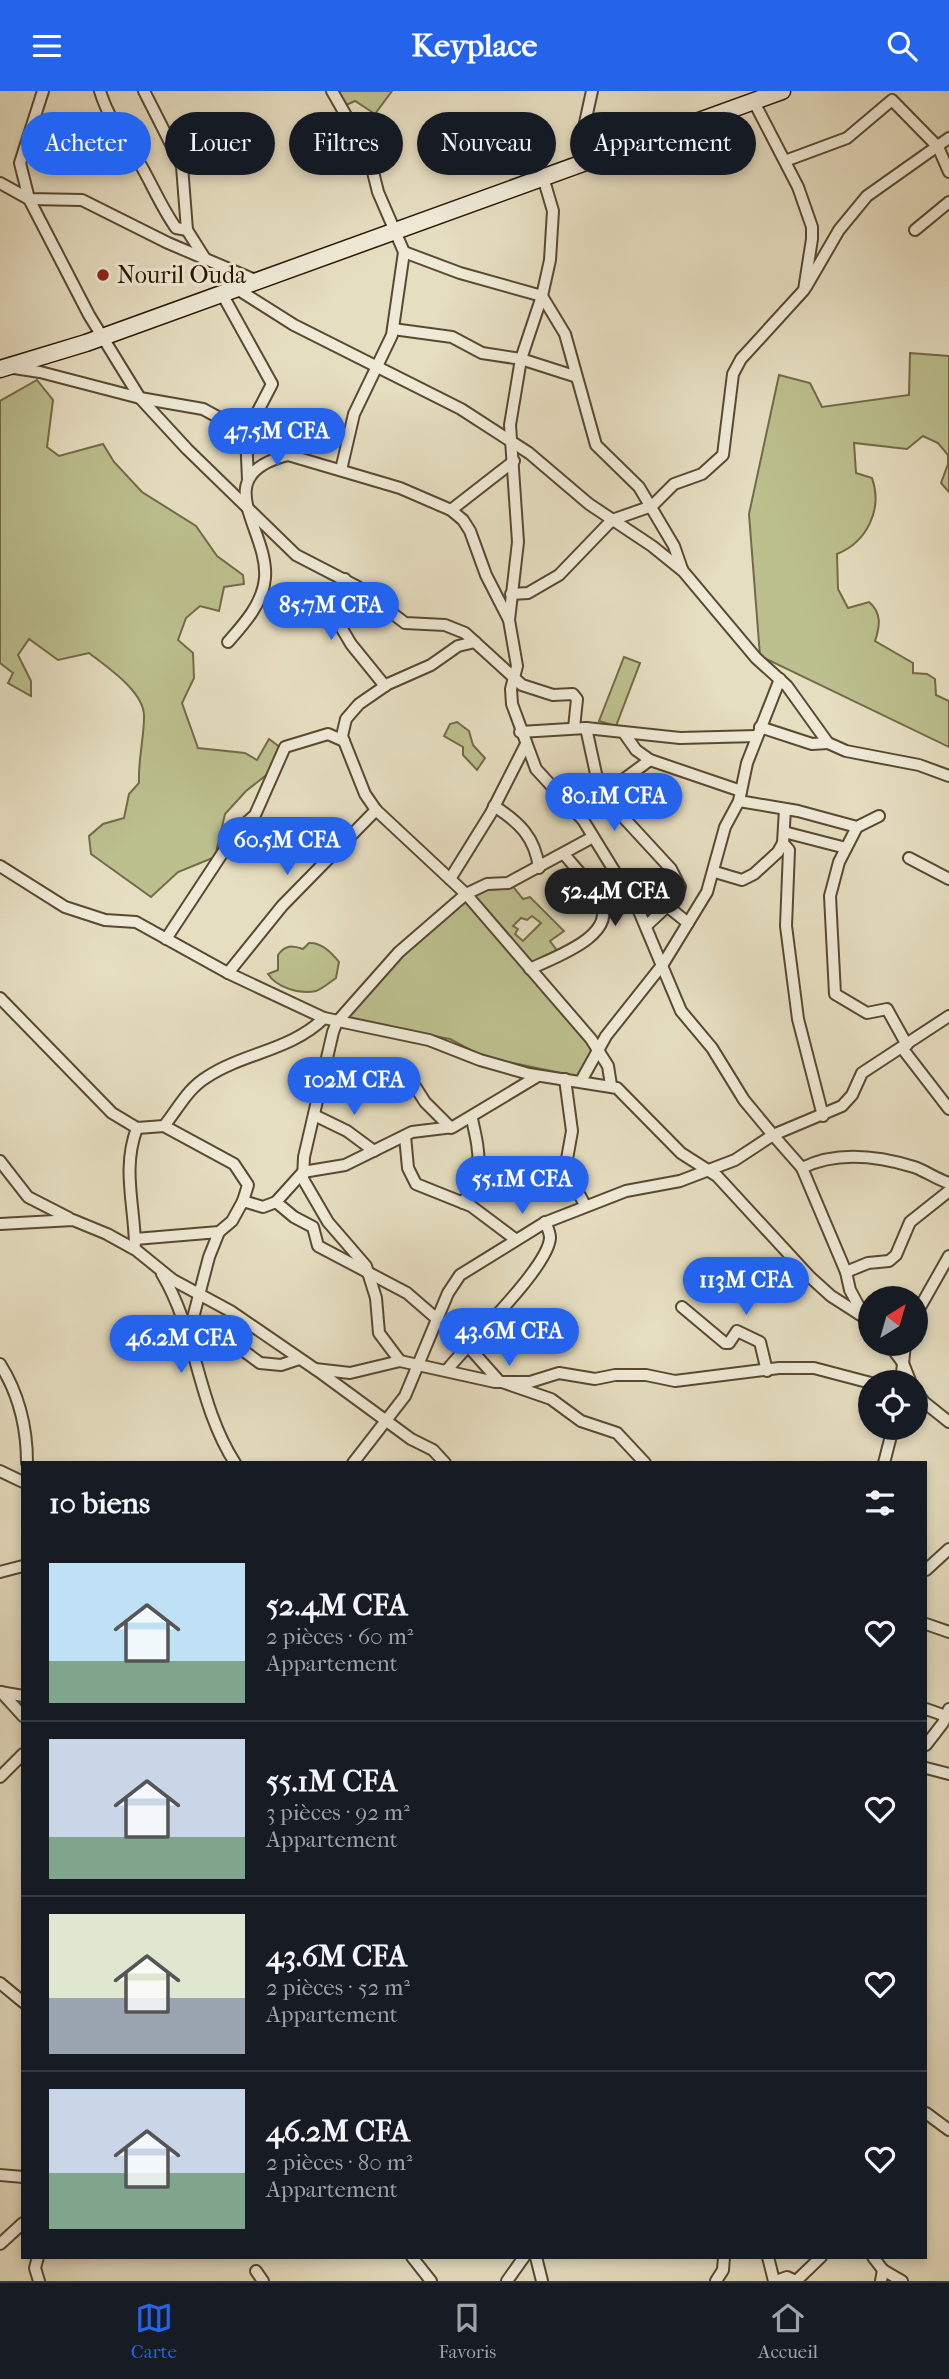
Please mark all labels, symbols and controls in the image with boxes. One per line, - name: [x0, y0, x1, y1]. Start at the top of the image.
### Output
- icon: menu: [28, 27, 66, 65]
- text: Keyplace: [412, 27, 537, 64]
- icon: search: [883, 27, 921, 65]
- chip: Acheter: [21, 112, 151, 175]
- chip: Louer: [165, 112, 275, 175]
- chip: Filtres: [289, 112, 403, 175]
- chip: Nouveau: [417, 112, 556, 175]
- chip: Appartement: [570, 112, 756, 175]
- place label: Nouril Ouda: [117, 261, 247, 289]
- marker: Nouril Ouda: [95, 267, 111, 283]
- pin: 47.5M CFA: [197, 409, 357, 468]
- text: 47.5M CFA: [224, 417, 330, 444]
- pin: 85.7M CFA: [251, 582, 411, 642]
- text: 85.7M CFA: [279, 591, 383, 618]
- pin: 80.1M CFA: [534, 773, 694, 833]
- text: 80.1M CFA: [561, 782, 667, 809]
- pin: 60.5M CFA: [207, 817, 367, 877]
- text: 60.5M CFA: [234, 826, 340, 853]
- pin: 52.4M CFA: [535, 869, 695, 928]
- text: 52.4M CFA: [561, 877, 669, 904]
- pin: 102M CFA: [282, 1058, 426, 1117]
- text: 102M CFA: [304, 1066, 404, 1093]
- pin: 55.1M CFA: [442, 1157, 602, 1216]
- text: 55.1M CFA: [472, 1165, 572, 1192]
- pin: 113M CFA: [674, 1257, 818, 1317]
- text: 113M CFA: [699, 1266, 793, 1293]
- north arrow: [858, 1286, 928, 1356]
- map controls: [858, 1286, 928, 1440]
- pin: 43.6M CFA: [429, 1309, 589, 1368]
- pin: 46.2M CFA: [101, 1315, 261, 1375]
- text: 43.6M CFA: [455, 1317, 563, 1344]
- text: 46.2M CFA: [126, 1324, 236, 1351]
- button: locate: [858, 1370, 928, 1440]
- icon: filters: [861, 1484, 899, 1522]
- text: 10 biens: [49, 1486, 150, 1521]
- text: 52.4M CFA: [266, 1588, 408, 1623]
- icon: home: [105, 1591, 189, 1675]
- icon: heart: [861, 1614, 899, 1652]
- text: 2 pièces · 60 m²: [266, 1623, 413, 1650]
- text: Appartement: [266, 1650, 398, 1677]
- text: 55.1M CFA: [266, 1764, 397, 1799]
- icon: home: [105, 1767, 189, 1851]
- icon: heart: [861, 1790, 899, 1828]
- text: 3 pièces · 92 m²: [266, 1799, 410, 1826]
- text: Appartement: [266, 1826, 398, 1853]
- text: 43.6M CFA: [266, 1939, 407, 1974]
- icon: home: [105, 1942, 189, 2026]
- icon: heart: [861, 1965, 899, 2003]
- text: 2 pièces · 52 m²: [266, 1974, 410, 2001]
- text: Appartement: [266, 2001, 398, 2028]
- text: 46.2M CFA: [266, 2114, 410, 2149]
- icon: home: [105, 2117, 189, 2201]
- icon: heart: [861, 2140, 899, 2178]
- text: 2 pièces · 80 m²: [266, 2149, 412, 2176]
- text: Appartement: [266, 2176, 398, 2203]
- tab: Carte: [131, 2299, 177, 2363]
- tab: Favoris: [439, 2299, 496, 2363]
- tab: Accueil: [758, 2299, 818, 2363]

